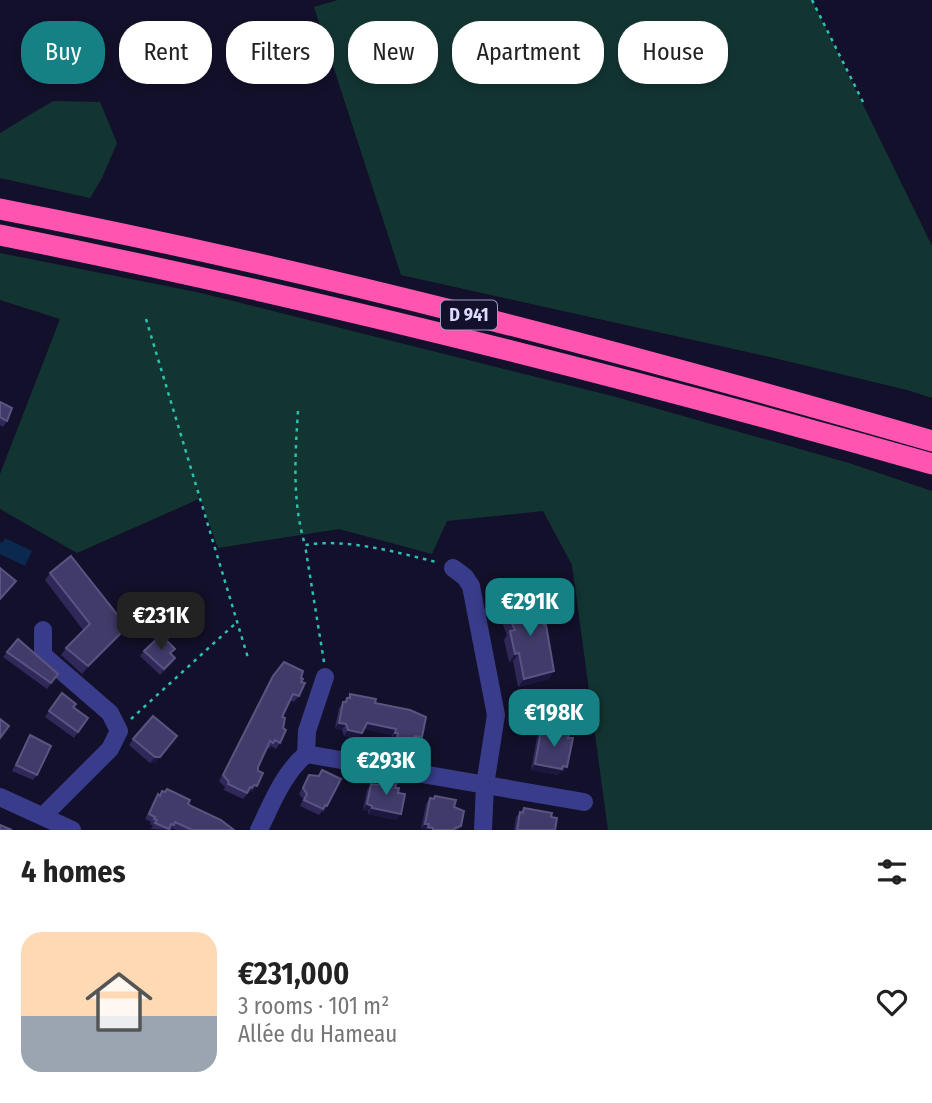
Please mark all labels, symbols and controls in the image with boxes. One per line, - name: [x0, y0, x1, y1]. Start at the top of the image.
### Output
- chip: Buy: [21, 21, 105, 84]
- chip: Rent: [119, 21, 212, 84]
- chip: Filters: [226, 21, 334, 84]
- chip: New: [348, 21, 438, 84]
- chip: Apartment: [452, 21, 604, 84]
- chip: House: [618, 21, 728, 84]
- road number: D 941: [441, 300, 497, 330]
- pin: €291K: [481, 578, 579, 638]
- text: €291K: [501, 587, 559, 615]
- pin: €231K: [112, 592, 210, 652]
- text: €231K: [133, 601, 189, 629]
- pin: €198K: [505, 690, 603, 749]
- text: €198K: [525, 698, 583, 726]
- pin: €293K: [337, 738, 435, 797]
- text: €293K: [357, 746, 415, 774]
- icon: filters: [873, 853, 911, 891]
- text: 4 homes: [21, 854, 126, 890]
- text: €231,000: [238, 956, 349, 992]
- icon: home: [77, 960, 161, 1044]
- icon: heart: [873, 983, 911, 1021]
- text: 3 rooms · 101 m²: [238, 992, 389, 1020]
- text: Allée du Hameau: [238, 1020, 397, 1048]

